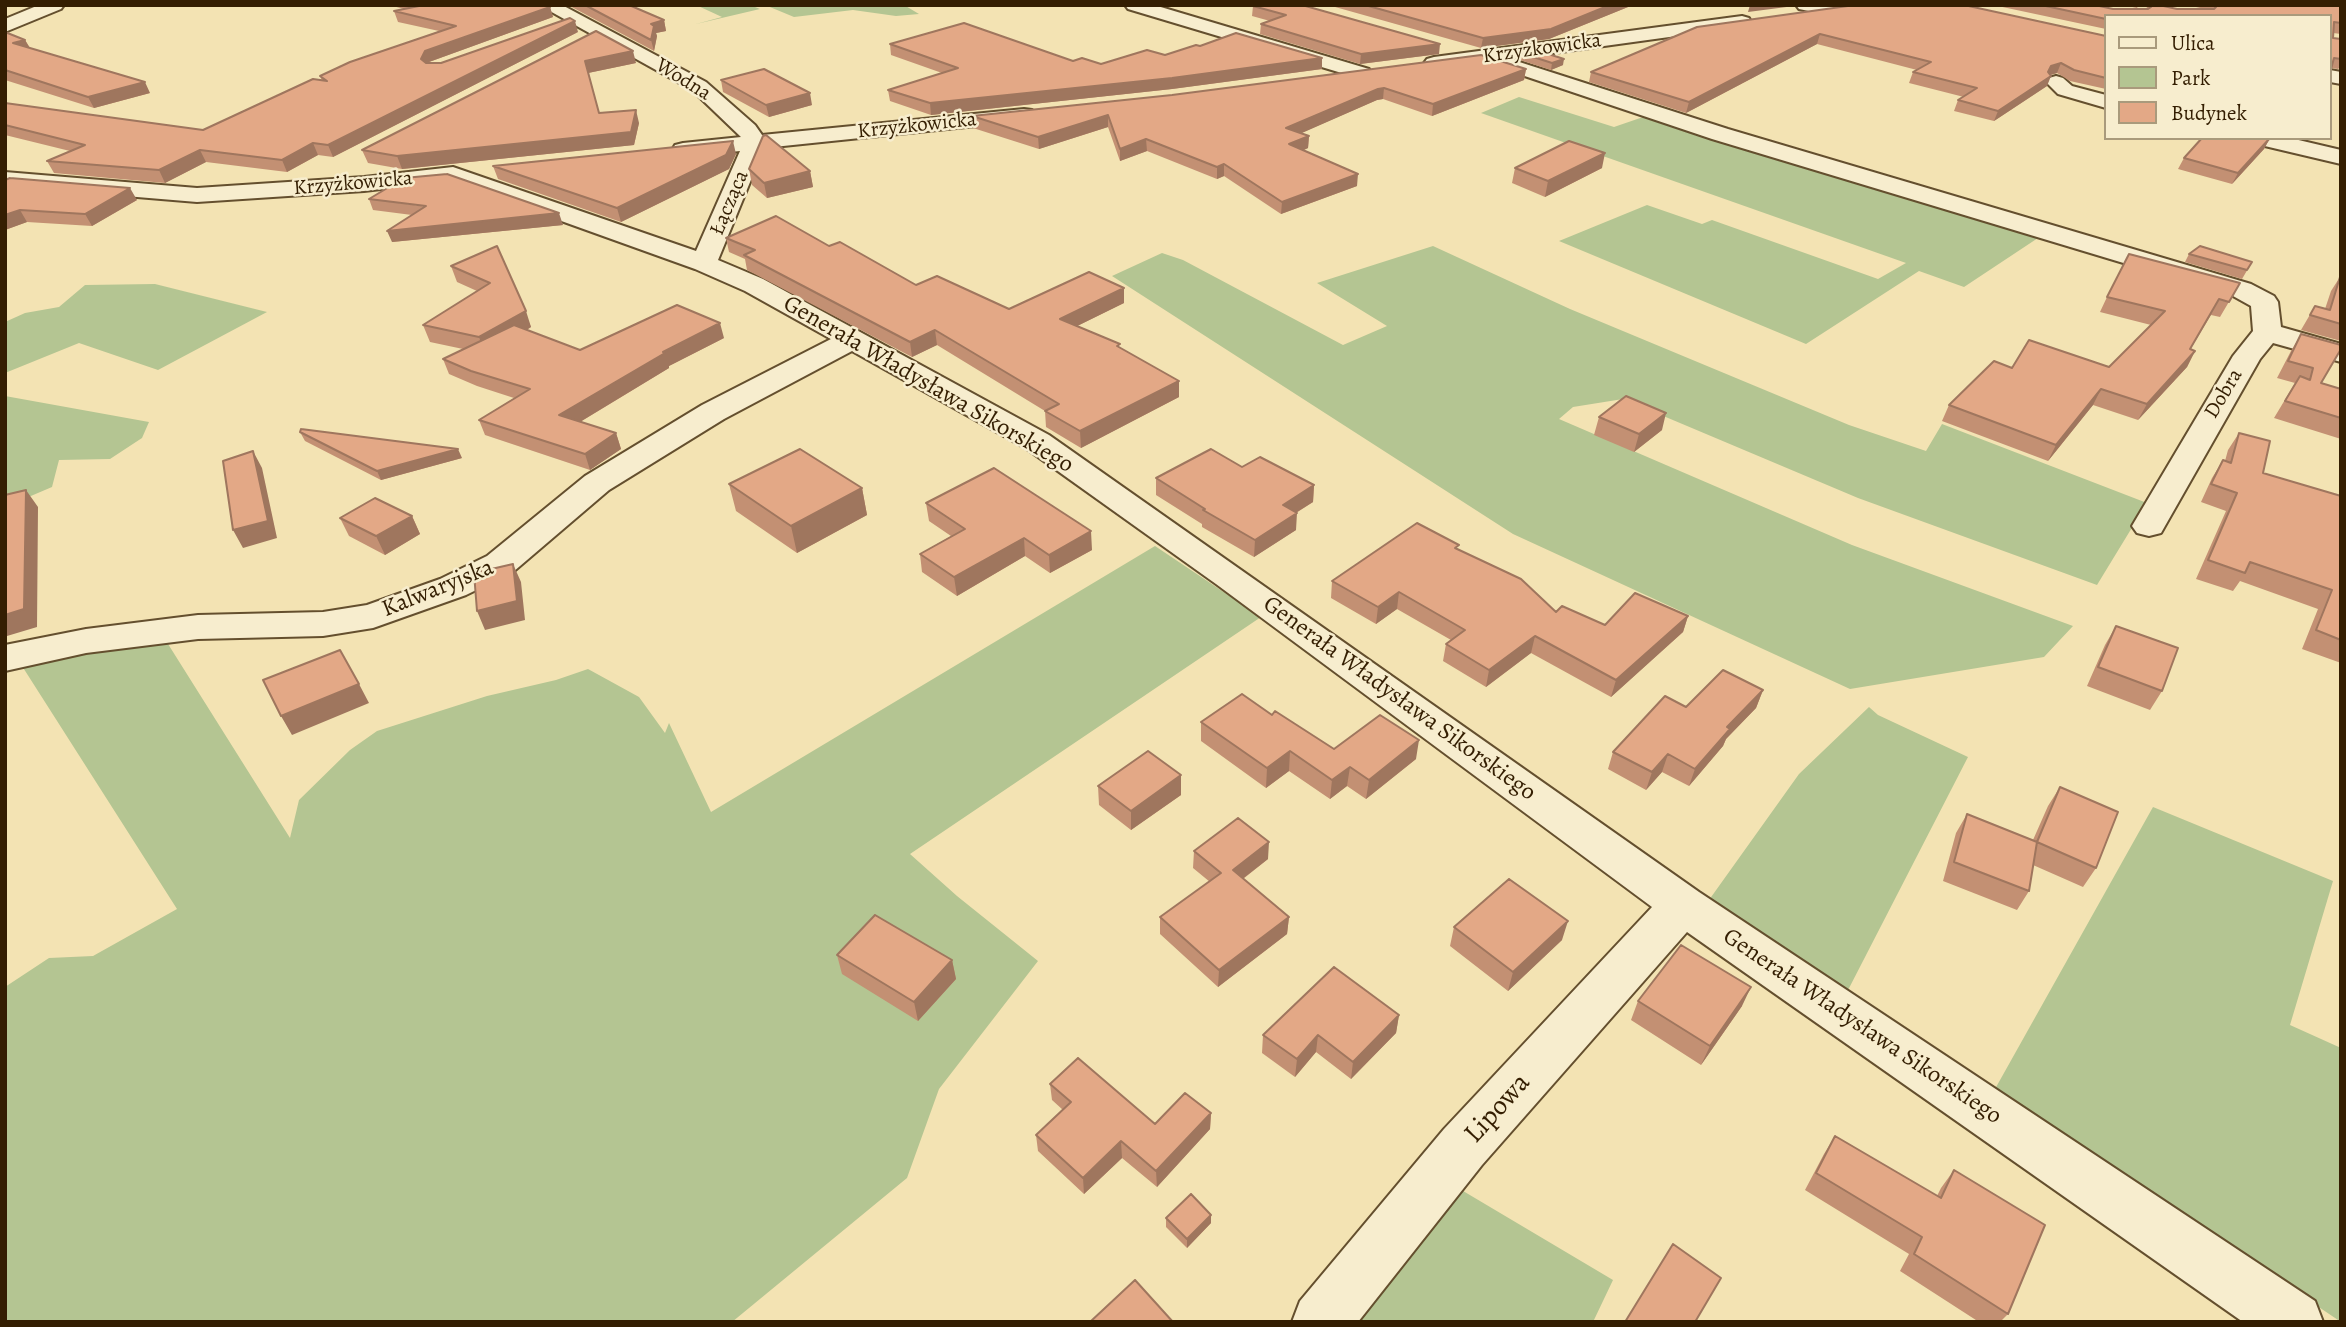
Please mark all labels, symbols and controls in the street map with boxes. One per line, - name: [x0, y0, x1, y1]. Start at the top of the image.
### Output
- legend: [2104, 14, 2332, 140]
- street label: Krzyżkowicka: [1481, 28, 1603, 70]
- text: Ulica: [2171, 29, 2215, 57]
- street label: Wodna: [650, 53, 716, 107]
- text: Park: [2171, 64, 2210, 92]
- text: Budynek: [2171, 99, 2247, 127]
- street label: Krzyżkowicka: [856, 107, 978, 145]
- street label: Krzyżkowicka: [292, 166, 414, 202]
- street label: Łącząca: [705, 167, 755, 239]
- street label: Generała Władysława Sikorskiego: [778, 290, 1078, 480]
- street label: Dobra: [2199, 365, 2249, 423]
- street label: Kalwaryjska: [378, 554, 498, 624]
- street label: Generała Władysława Sikorskiego: [1257, 590, 1541, 808]
- street label: Generała Władysława Sikorskiego: [1717, 923, 2007, 1131]
- street label: Lipowa: [1458, 1067, 1538, 1151]

